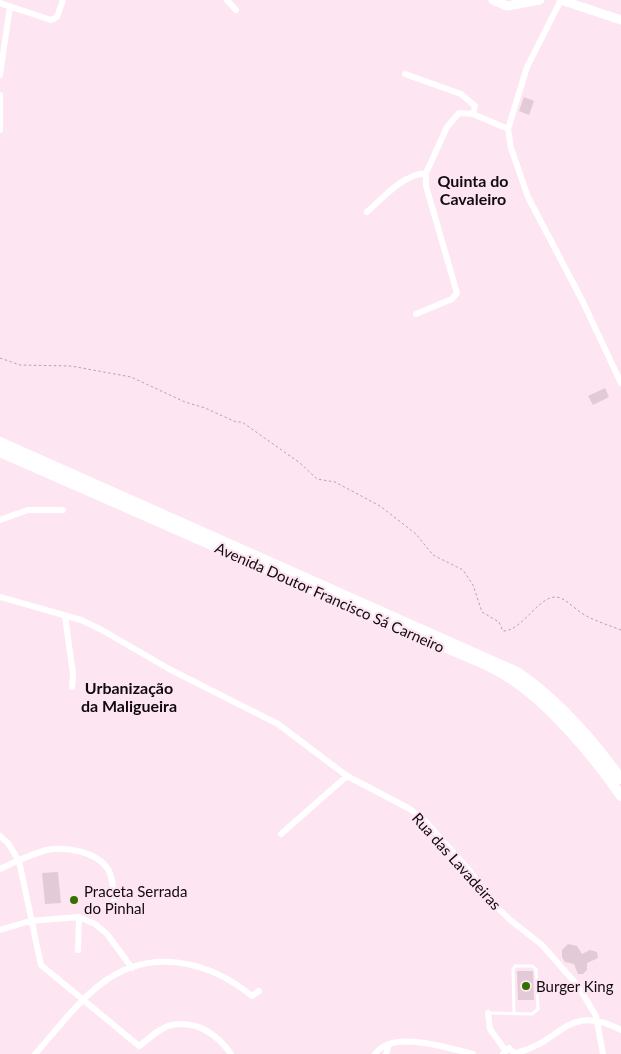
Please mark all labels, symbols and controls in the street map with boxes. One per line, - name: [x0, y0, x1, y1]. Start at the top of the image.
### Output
- district label: Quinta do Cavaleiro: [437, 171, 509, 208]
- street label: Avenida Doutor Francisco Sá Carneiro: [213, 538, 447, 656]
- district label: Urbanização da Maligueira: [81, 678, 177, 715]
- street label: Rua das Lavadeiras: [409, 809, 505, 913]
- place label: Praceta Serrada do Pinhal: [84, 882, 187, 917]
- marker: Praceta Serrada do Pinhal: [68, 894, 80, 906]
- place label: Burger King: [536, 977, 614, 995]
- marker: Burger King: [520, 980, 532, 992]

